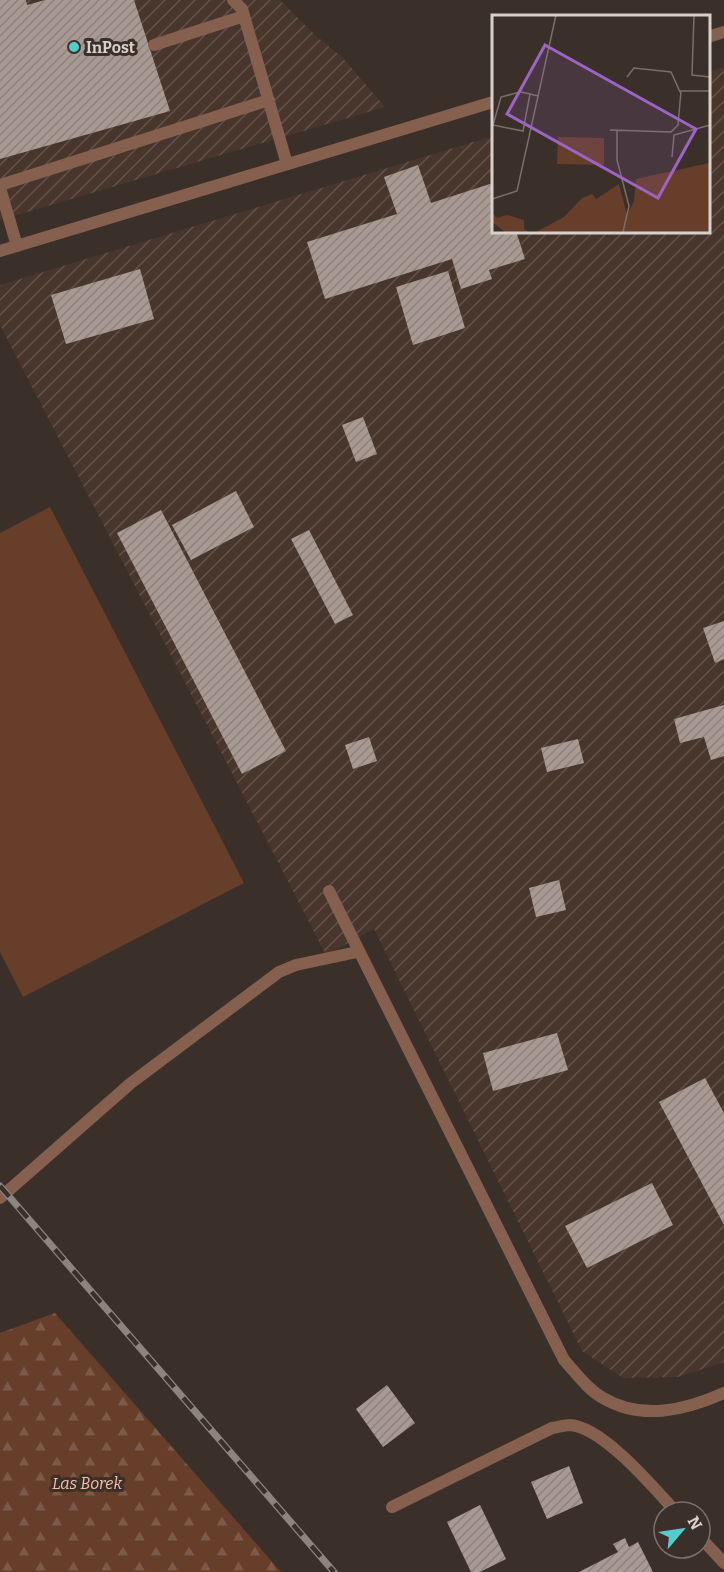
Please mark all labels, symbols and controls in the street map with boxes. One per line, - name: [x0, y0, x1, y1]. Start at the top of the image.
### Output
- inset map: [492, 15, 709, 232]
- place label: InPost: [86, 38, 136, 57]
- marker: InPost: [67, 40, 81, 54]
- park label: Las Borek: [52, 1474, 122, 1493]
- north arrow: [652, 1500, 712, 1560]
- text: N: [683, 1513, 706, 1533]

